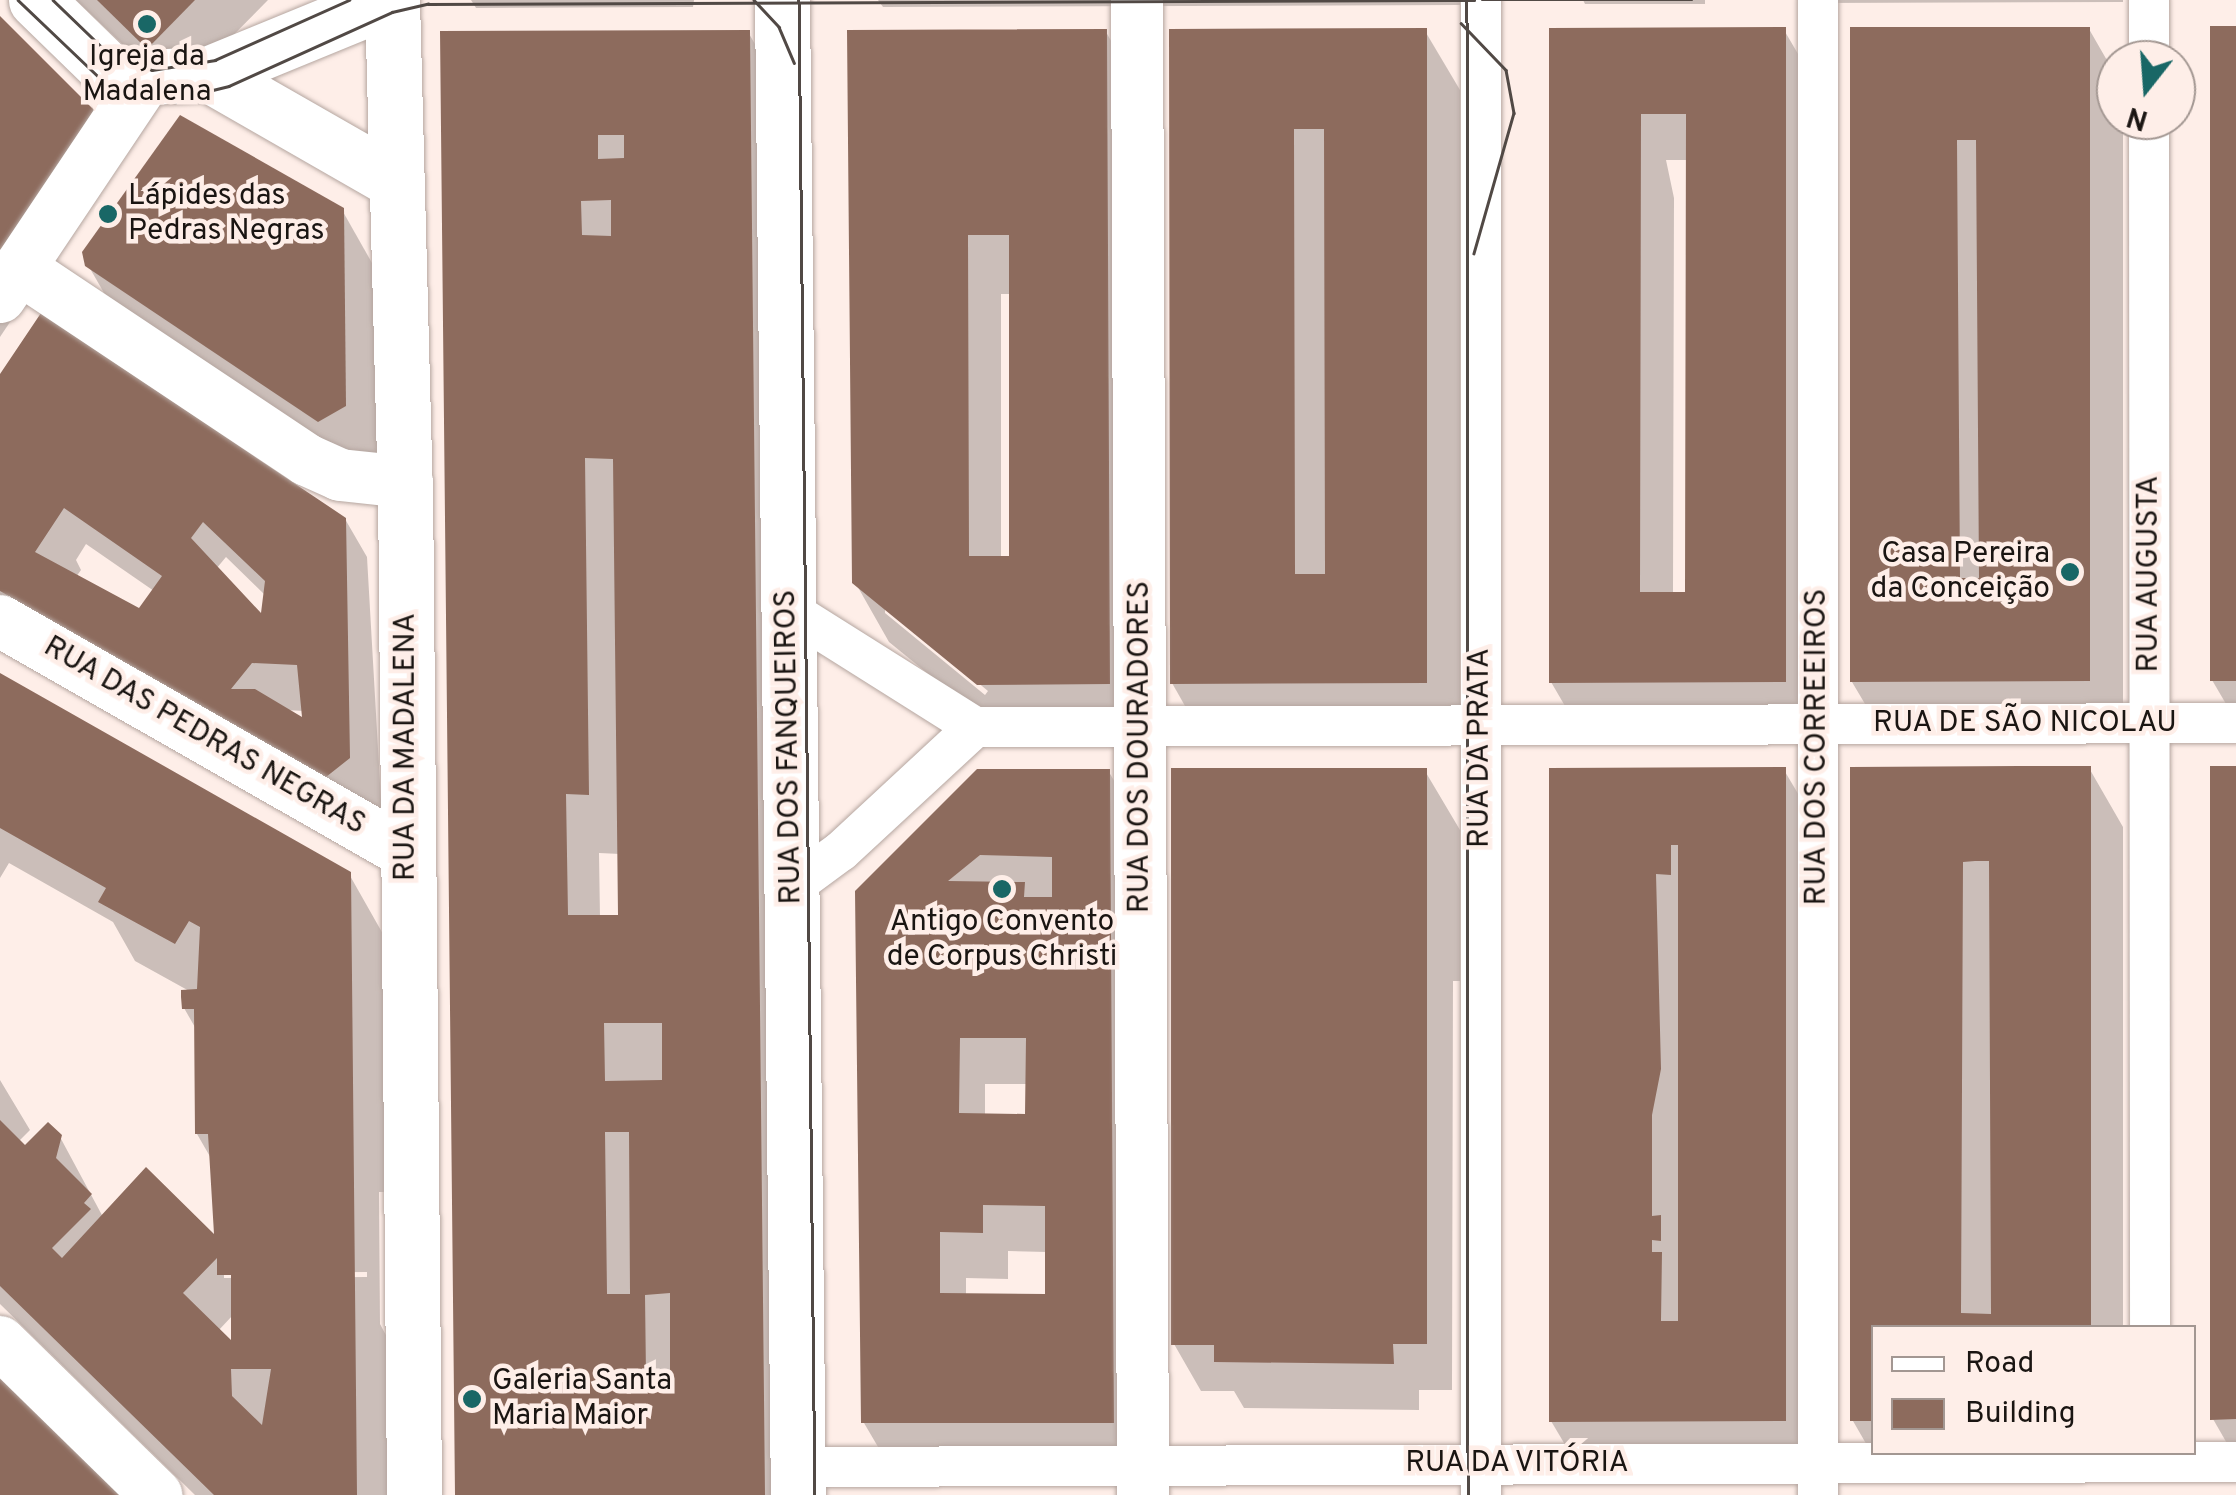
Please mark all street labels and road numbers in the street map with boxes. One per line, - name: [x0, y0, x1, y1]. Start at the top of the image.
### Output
- street label: RUA AUGUSTA: [2132, 474, 2168, 674]
- street label: RUA DOS DOURADORES: [1123, 580, 1159, 914]
- street label: RUA DOS CORREEIROS: [1800, 588, 1836, 906]
- street label: RUA DOS FANQUEIROS: [769, 589, 811, 905]
- street label: RUA DA MADALENA: [389, 612, 425, 882]
- street label: RUA DAS PEDRAS NEGRAS: [36, 630, 372, 844]
- street label: RUA DA PRATA: [1463, 647, 1499, 849]
- street label: RUA DE SÃO NICOLAU: [1872, 706, 2178, 742]
- street label: RUA DA VITÓRIA: [1403, 1446, 1631, 1482]

